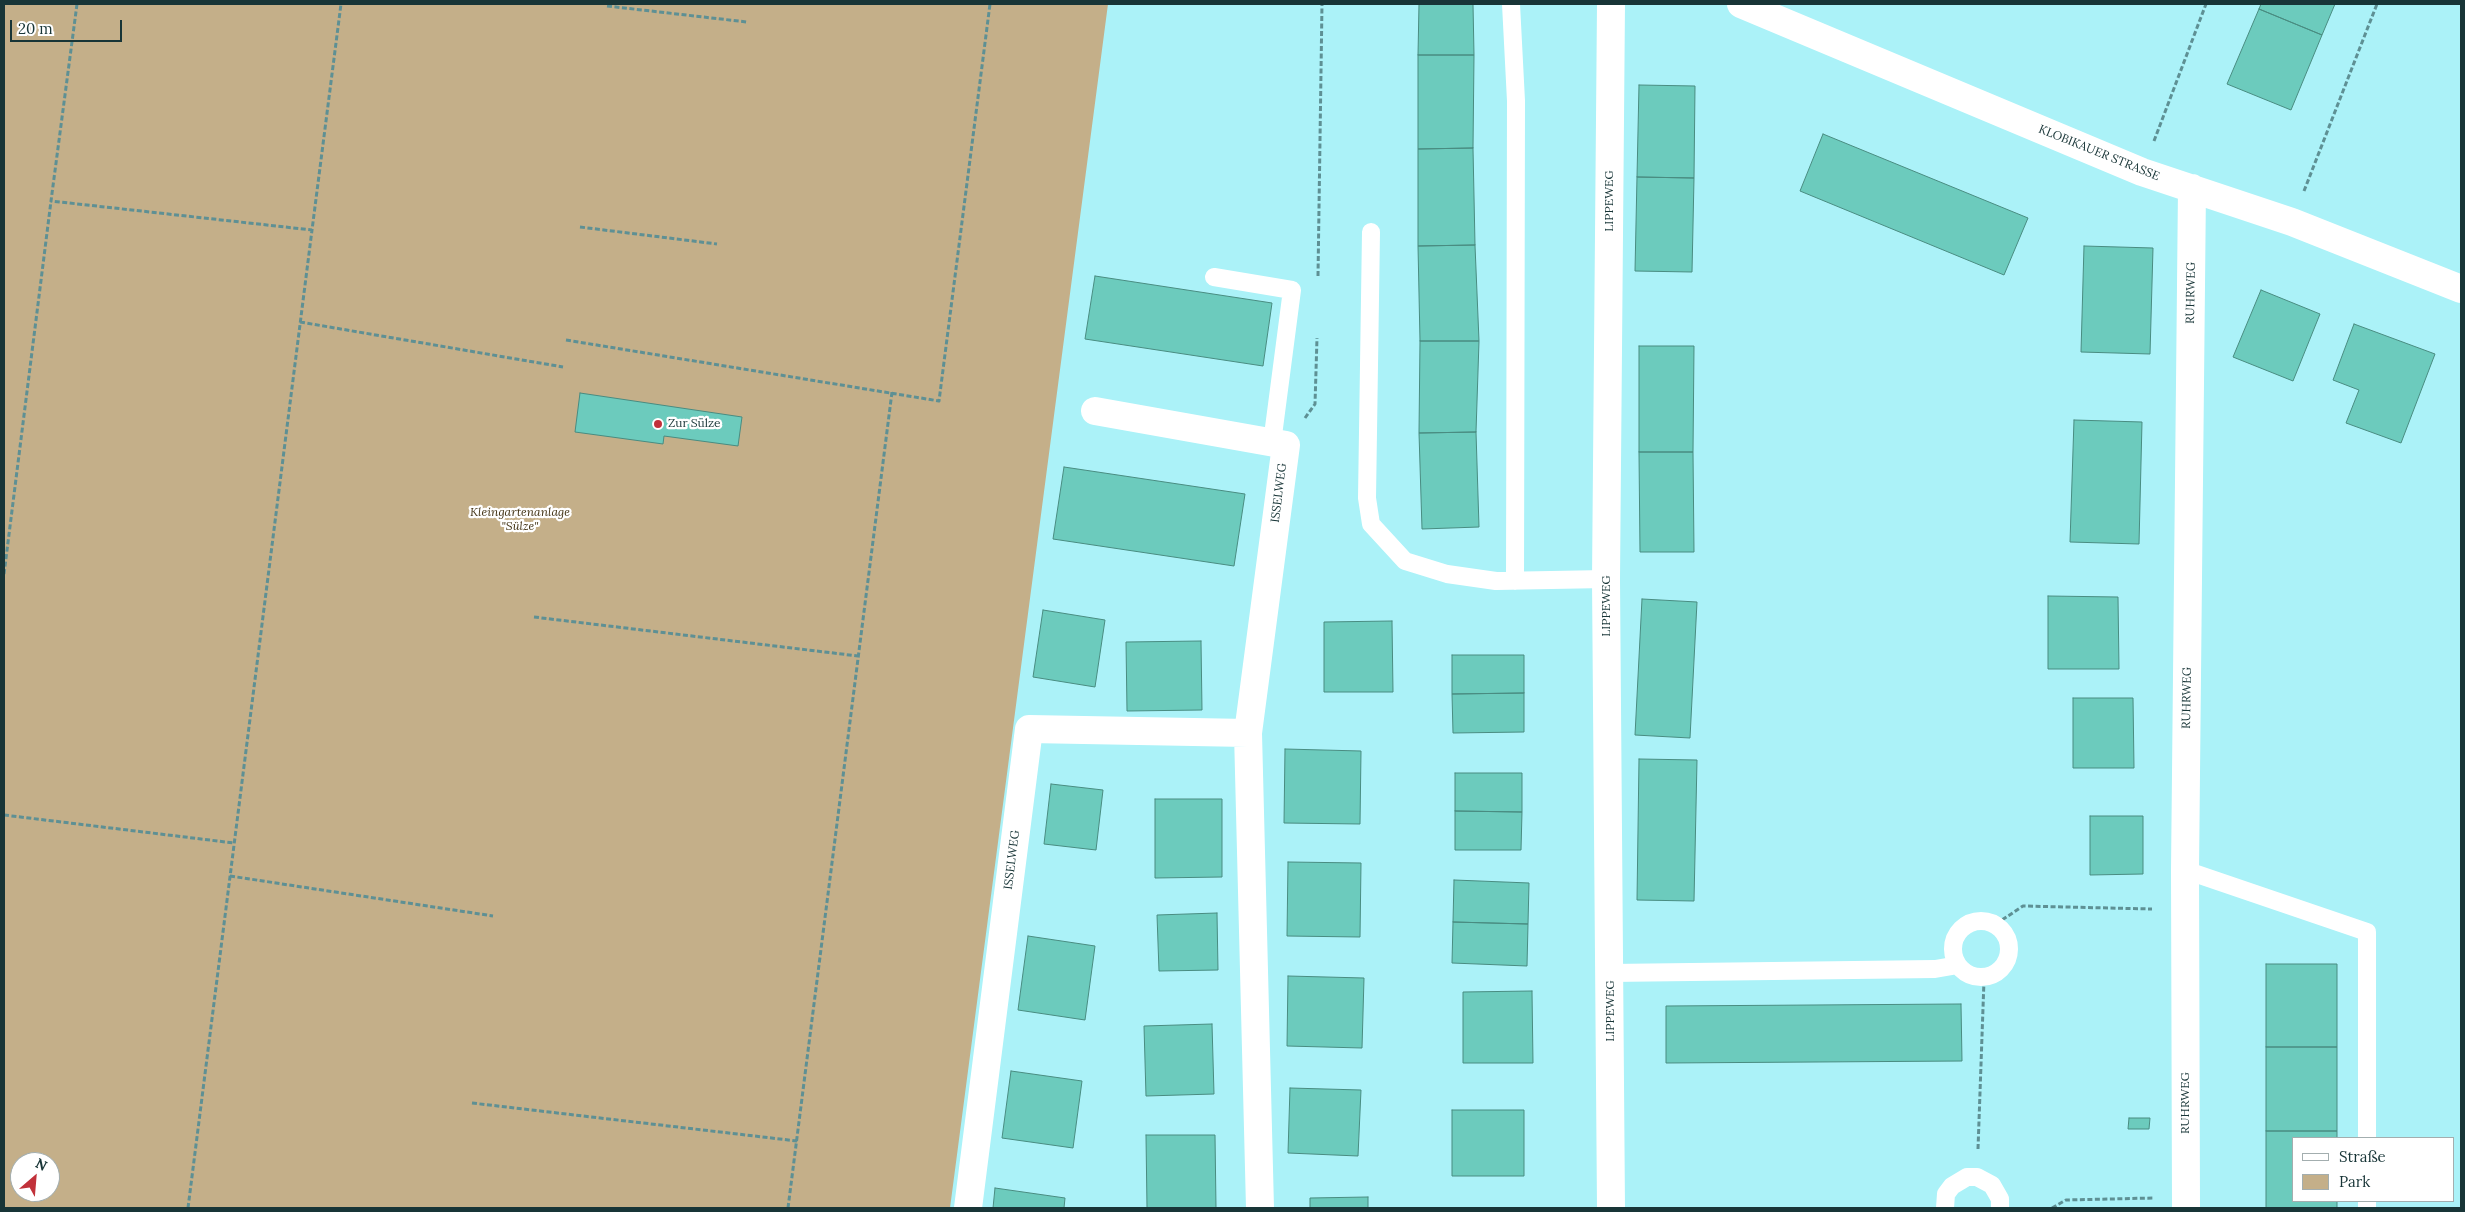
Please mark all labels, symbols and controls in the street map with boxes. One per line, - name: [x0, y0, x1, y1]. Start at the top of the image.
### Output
- scale bar: [12, 10, 125, 42]
- text: 20 m: [18, 19, 53, 38]
- street label: KLOBIKAUER STRASSE: [2036, 122, 2162, 184]
- street label: LIPPEWEG: [1603, 170, 1617, 232]
- street label: RUHRWEG: [2183, 262, 2199, 324]
- place label: Zur Sülze: [668, 417, 721, 431]
- marker: Zur Sülze: [652, 418, 664, 430]
- street label: ISSELWEG: [1268, 462, 1290, 524]
- park label: Kleingartenanlage "Sülze": [470, 506, 570, 534]
- street label: LIPPEWEG: [1600, 575, 1614, 637]
- street label: RUHRWEG: [2179, 667, 2195, 729]
- street label: ISSELWEG: [1001, 829, 1023, 891]
- street label: LIPPEWEG: [1604, 980, 1618, 1042]
- street label: RUHRWEG: [2179, 1072, 2193, 1134]
- legend: [2292, 1137, 2455, 1202]
- text: Straße: [2339, 1147, 2386, 1166]
- north arrow: [10, 1152, 60, 1202]
- text: N: [32, 1154, 50, 1175]
- text: Park: [2339, 1172, 2370, 1191]

